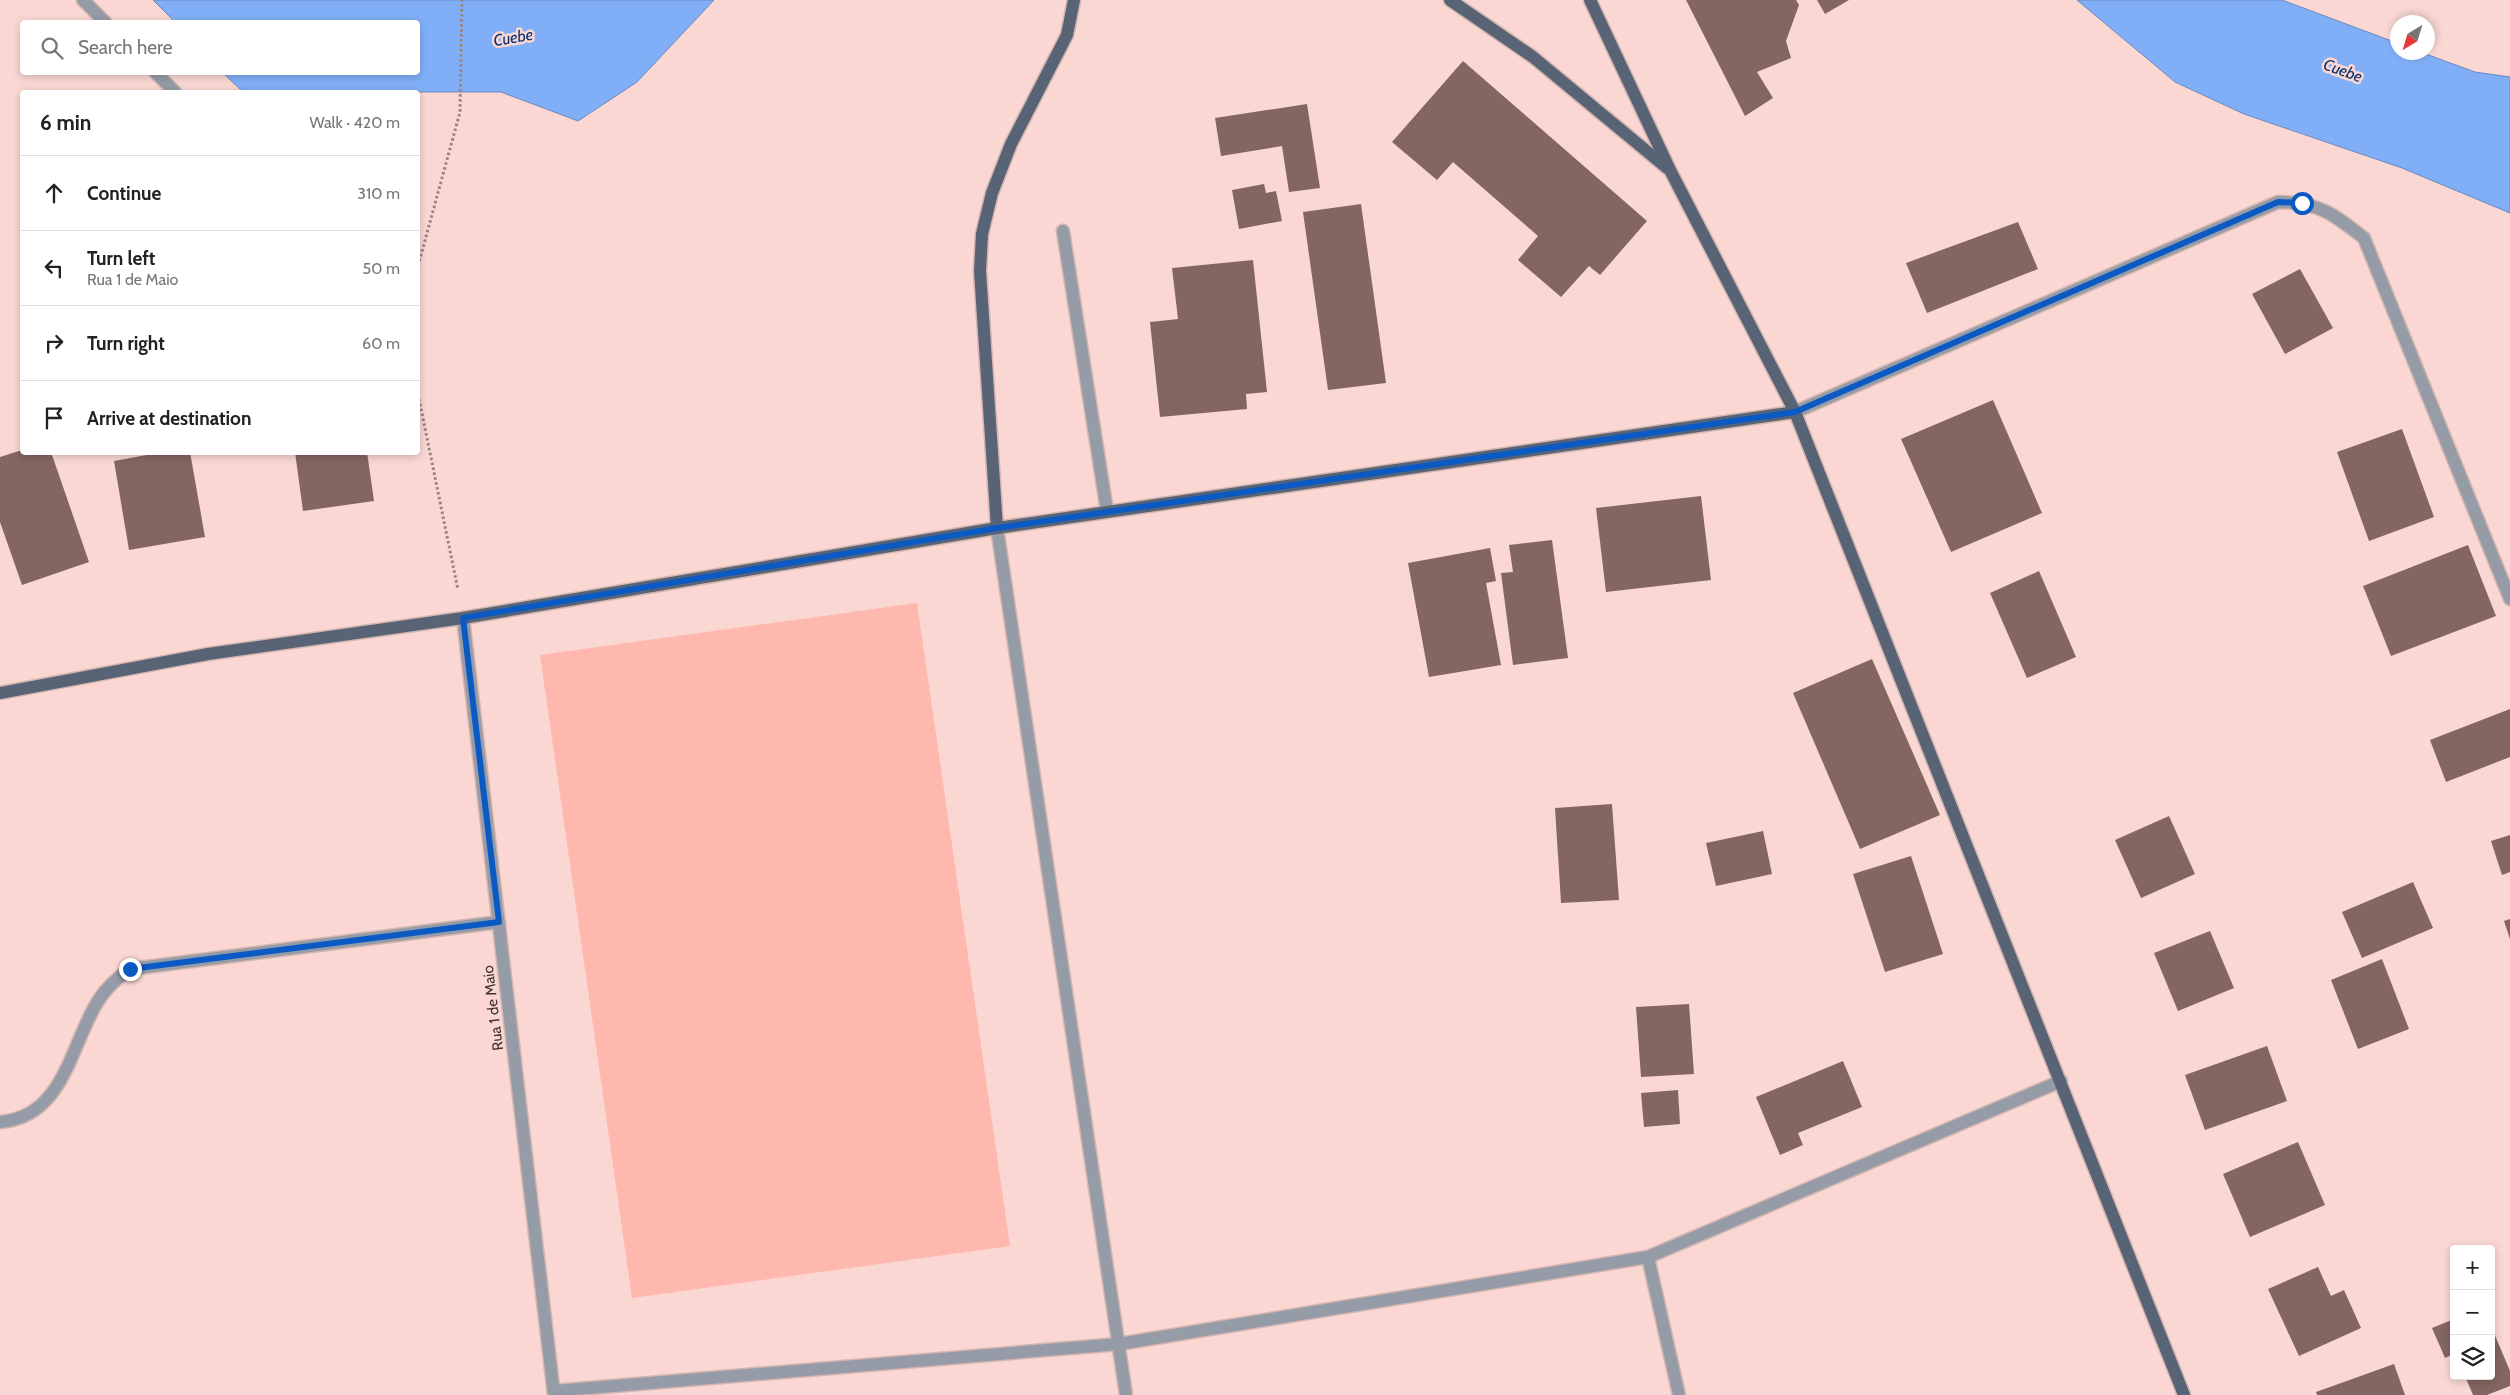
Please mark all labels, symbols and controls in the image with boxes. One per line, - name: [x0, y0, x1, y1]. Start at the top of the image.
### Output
- north arrow: [2390, 15, 2435, 60]
- search box: [20, 20, 420, 75]
- water label: Cuebe: [492, 25, 534, 50]
- icon: search: [38, 34, 66, 62]
- text: Search here: [78, 36, 172, 59]
- water label: Cuebe: [2321, 55, 2365, 86]
- text: 6 min: [40, 110, 91, 135]
- text: Walk · 420 m: [309, 113, 400, 132]
- icon: ahead: [40, 179, 68, 207]
- text: Continue: [87, 182, 161, 205]
- text: 310 m: [357, 184, 400, 203]
- route start: [2291, 192, 2314, 215]
- text: Turn left: [87, 247, 155, 270]
- icon: left: [40, 254, 68, 282]
- text: 50 m: [363, 259, 400, 278]
- text: Rua 1 de Maio: [87, 270, 178, 289]
- icon: right: [40, 329, 68, 357]
- text: Turn right: [87, 332, 165, 355]
- text: 60 m: [362, 334, 400, 353]
- icon: arrive: [40, 404, 68, 432]
- text: Arrive at destination: [87, 407, 251, 430]
- route end: [119, 958, 142, 981]
- street label: Rua 1 de Maio: [479, 964, 507, 1052]
- map controls: [2450, 1245, 2495, 1380]
- button: +: [2450, 1245, 2495, 1290]
- button: −: [2450, 1290, 2495, 1335]
- button: layers: [2450, 1335, 2495, 1380]

